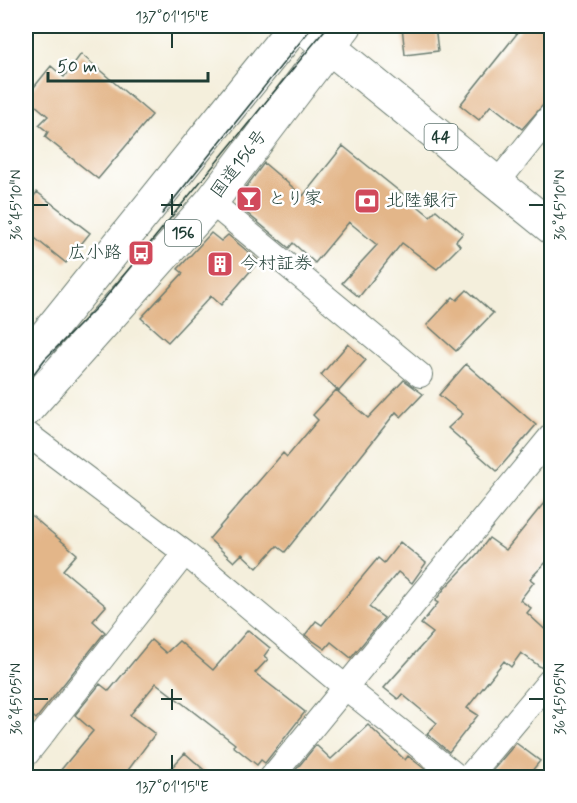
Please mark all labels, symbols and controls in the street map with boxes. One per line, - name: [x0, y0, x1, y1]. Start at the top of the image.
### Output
- text: 137°01'15"E: [135, 8, 209, 28]
- scale bar: [48, 45, 208, 83]
- text: 50 m: [57, 55, 97, 79]
- road number: 44: [424, 124, 458, 150]
- street label: 国道156号: [205, 125, 273, 203]
- text: 36°45'10"N: [7, 170, 27, 240]
- text: 36°45'10"N: [551, 170, 571, 240]
- bar icon: とり家: [234, 184, 264, 214]
- bank icon: 北陸銀行: [352, 186, 382, 216]
- place label: とり家: [268, 187, 322, 211]
- place label: 北陸銀行: [386, 189, 458, 213]
- road number: 156: [165, 220, 201, 246]
- bus stop icon: 広小路: [126, 238, 156, 268]
- place label: 広小路: [68, 241, 122, 265]
- building icon: 今村証券: [205, 249, 235, 279]
- place label: 今村証券: [240, 252, 312, 276]
- text: 36°45'05"N: [7, 663, 27, 735]
- text: 36°45'05"N: [551, 663, 571, 735]
- text: 137°01'15"E: [135, 778, 209, 798]

